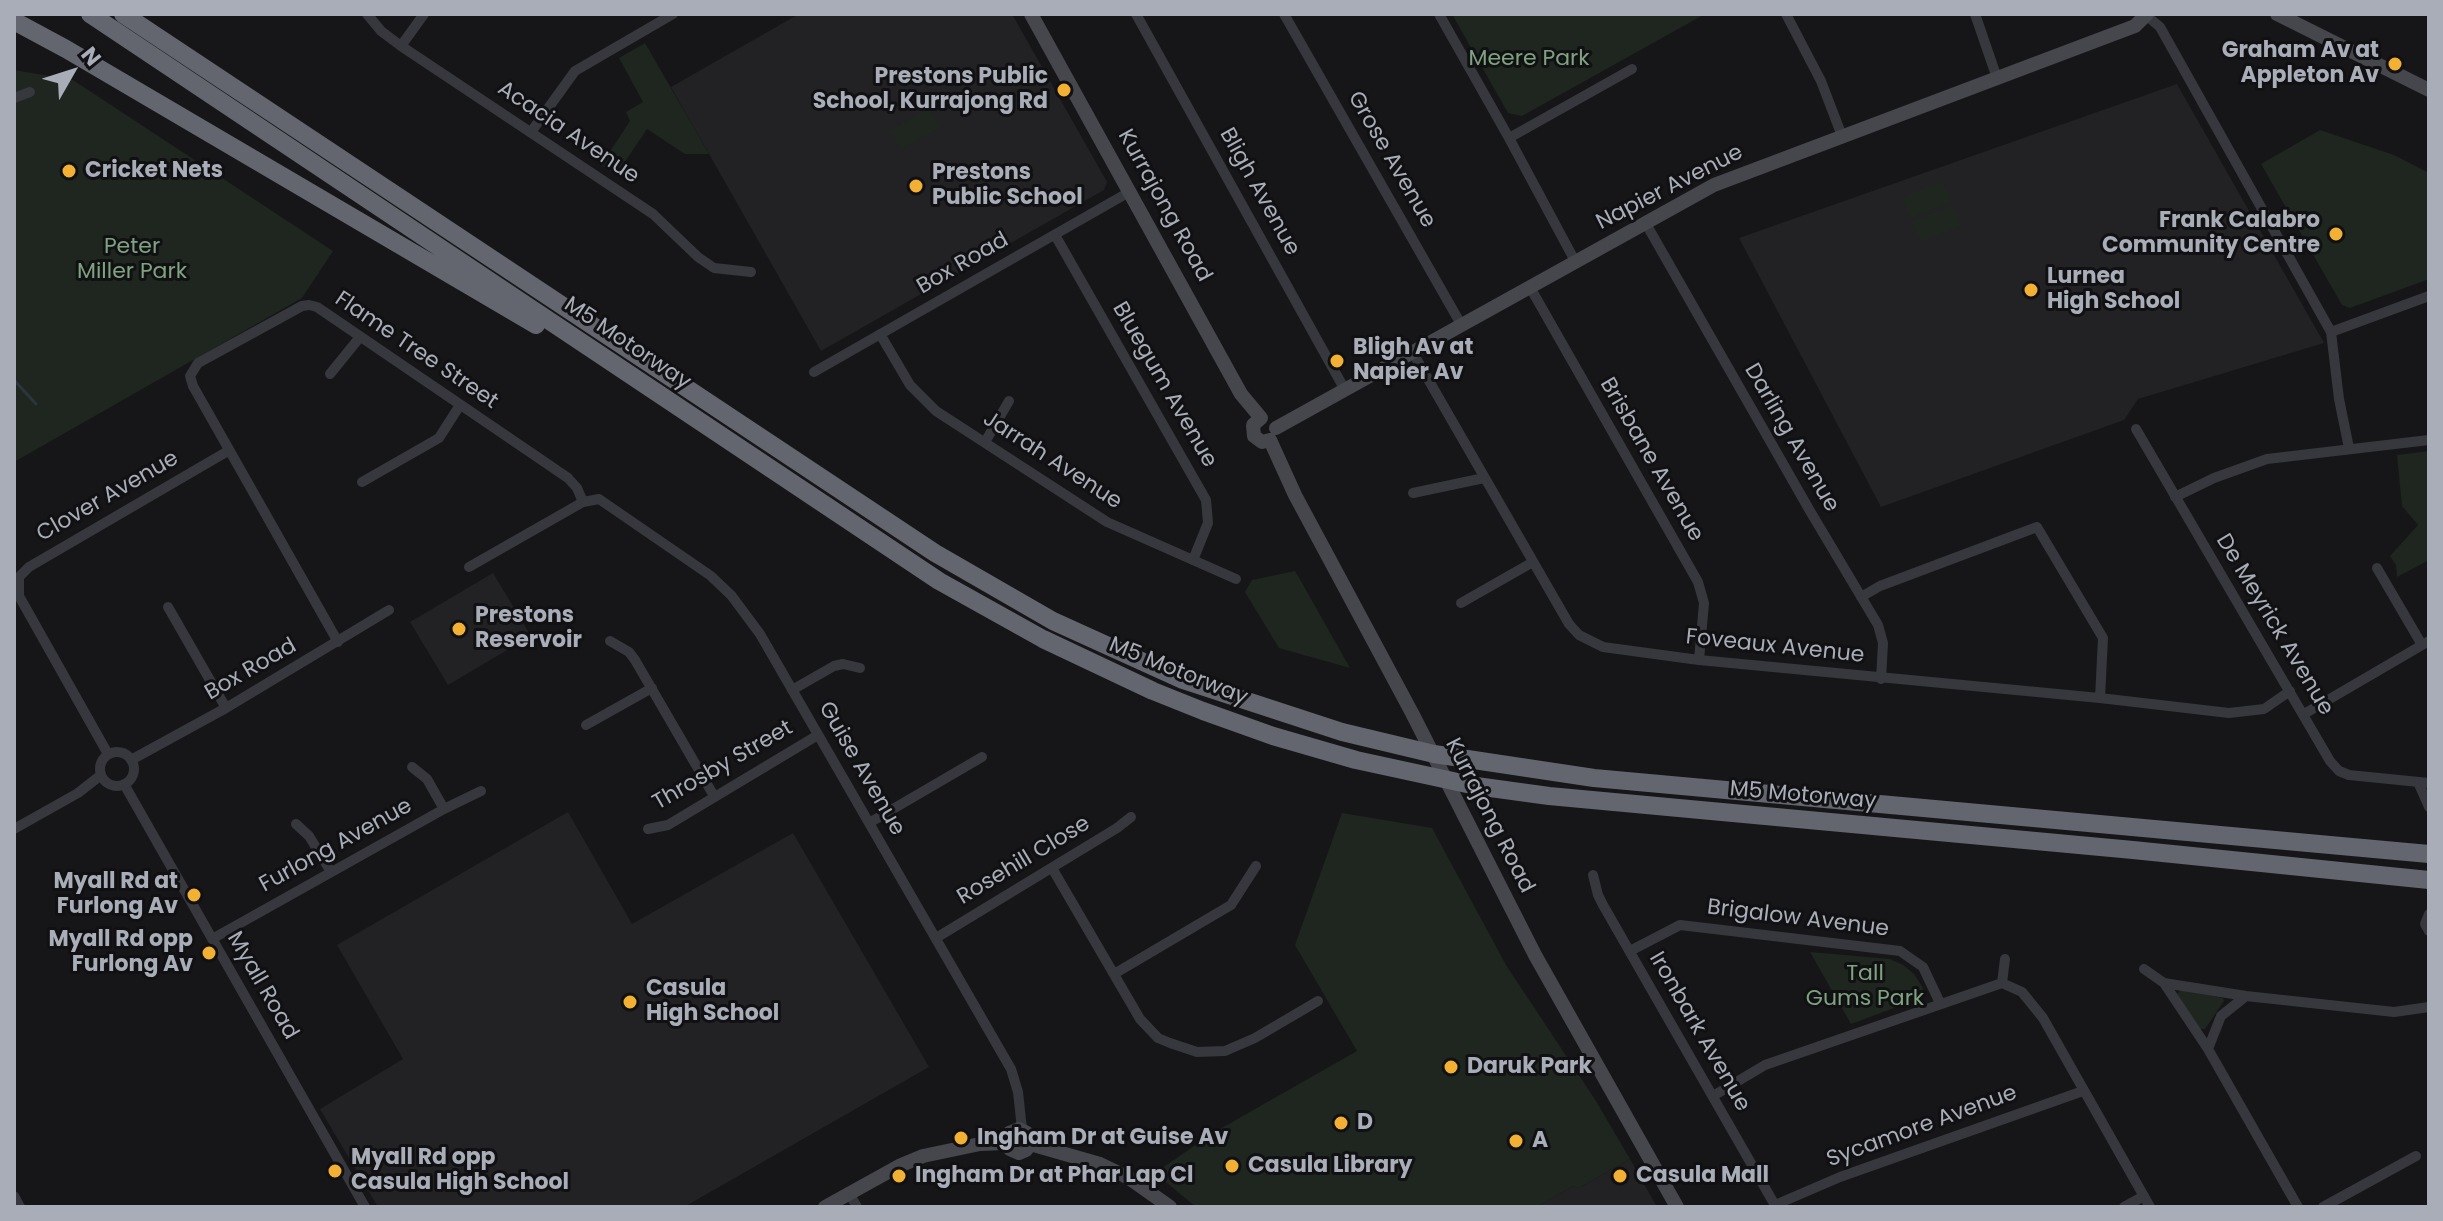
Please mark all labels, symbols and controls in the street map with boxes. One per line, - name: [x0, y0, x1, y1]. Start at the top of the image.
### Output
- north arrow: [32, 32, 112, 112]
- place label: Graham Av at Appleton Av: [2222, 38, 2379, 90]
- text: N: [74, 40, 108, 73]
- park label: Meere Park: [1468, 46, 1590, 72]
- marker: Graham Av at Appleton Av: [2386, 55, 2404, 73]
- place label: Prestons Public School, Kurrajong Rd: [813, 64, 1048, 116]
- street label: Acacia Avenue: [492, 76, 644, 190]
- marker: Prestons Public School, Kurrajong Rd: [1055, 81, 1073, 99]
- street label: Grose Avenue: [1341, 87, 1441, 233]
- street label: Bligh Avenue: [1213, 124, 1305, 260]
- street label: Kurrajong Road: [1111, 125, 1217, 287]
- street label: Napier Avenue: [1592, 140, 1748, 236]
- place label: Cricket Nets: [85, 158, 223, 184]
- place label: Prestons Public School: [932, 160, 1083, 212]
- marker: Cricket Nets: [60, 162, 78, 180]
- marker: Prestons Public School: [907, 177, 925, 195]
- place label: Frank Calabro Community Centre: [2102, 208, 2320, 260]
- marker: Frank Calabro Community Centre: [2327, 225, 2345, 243]
- street label: Box Road: [913, 227, 1013, 301]
- park label: Peter Miller Park: [77, 234, 187, 286]
- place label: Lurnea High School: [2047, 264, 2180, 316]
- marker: Lurnea High School: [2022, 281, 2040, 299]
- street label: Flame Tree Street: [329, 287, 503, 415]
- street label: M5 Motorway: [559, 292, 695, 396]
- street label: Bluegum Avenue: [1106, 298, 1222, 472]
- place label: Bligh Av at Napier Av: [1353, 335, 1473, 386]
- marker: Bligh Av at Napier Av: [1328, 352, 1346, 370]
- street label: Darling Avenue: [1738, 359, 1844, 517]
- street label: Brisbane Avenue: [1593, 373, 1709, 547]
- street label: Jarrah Avenue: [978, 406, 1126, 516]
- street label: Clover Avenue: [32, 446, 184, 548]
- street label: De Meyrick Avenue: [2209, 530, 2339, 720]
- place label: Prestons Reservoir: [475, 603, 582, 654]
- marker: Prestons Reservoir: [450, 620, 468, 638]
- street label: Foveaux Avenue: [1685, 625, 1865, 669]
- street label: M5 Motorway: [1105, 632, 1251, 712]
- street label: Box Road: [201, 633, 301, 707]
- street label: Guise Avenue: [812, 697, 910, 841]
- street label: Throsby Street: [648, 715, 798, 817]
- street label: Kurrajong Road: [1439, 734, 1539, 898]
- street label: M5 Motorway: [1729, 776, 1877, 816]
- street label: Furlong Avenue: [255, 793, 417, 899]
- street label: Rosehill Close: [953, 811, 1095, 911]
- place label: Myall Rd at Furlong Av: [54, 869, 178, 920]
- marker: Myall Rd at Furlong Av: [185, 886, 203, 904]
- street label: Brigalow Avenue: [1706, 895, 1890, 943]
- place label: Myall Rd opp Furlong Av: [48, 927, 193, 978]
- street label: Myall Road: [221, 927, 303, 1045]
- marker: Myall Rd opp Furlong Av: [200, 944, 218, 962]
- street label: Ironbark Avenue: [1643, 948, 1755, 1116]
- park label: Tall Gums Park: [1806, 961, 1924, 1012]
- place label: Casula High School: [646, 976, 779, 1028]
- marker: Casula High School: [621, 993, 639, 1011]
- place label: Daruk Park: [1467, 1054, 1592, 1080]
- marker: Daruk Park: [1442, 1058, 1460, 1076]
- street label: Sycamore Avenue: [1823, 1080, 2021, 1174]
- place label: D: [1357, 1110, 1373, 1136]
- marker: D: [1332, 1114, 1350, 1132]
- place label: Ingham Dr at Guise Av: [977, 1125, 1228, 1151]
- place label: A: [1532, 1128, 1548, 1154]
- marker: Ingham Dr at Guise Av: [952, 1129, 970, 1147]
- marker: A: [1507, 1132, 1525, 1150]
- place label: Myall Rd opp Casula High School: [351, 1145, 569, 1196]
- place label: Casula Library: [1248, 1153, 1412, 1179]
- marker: Casula Library: [1223, 1157, 1241, 1175]
- marker: Myall Rd opp Casula High School: [326, 1162, 344, 1180]
- place label: Ingham Dr at Phar Lap Cl: [915, 1163, 1193, 1189]
- place label: Casula Mall: [1636, 1163, 1769, 1189]
- marker: Ingham Dr at Phar Lap Cl: [890, 1167, 908, 1185]
- marker: Casula Mall: [1611, 1167, 1629, 1185]

